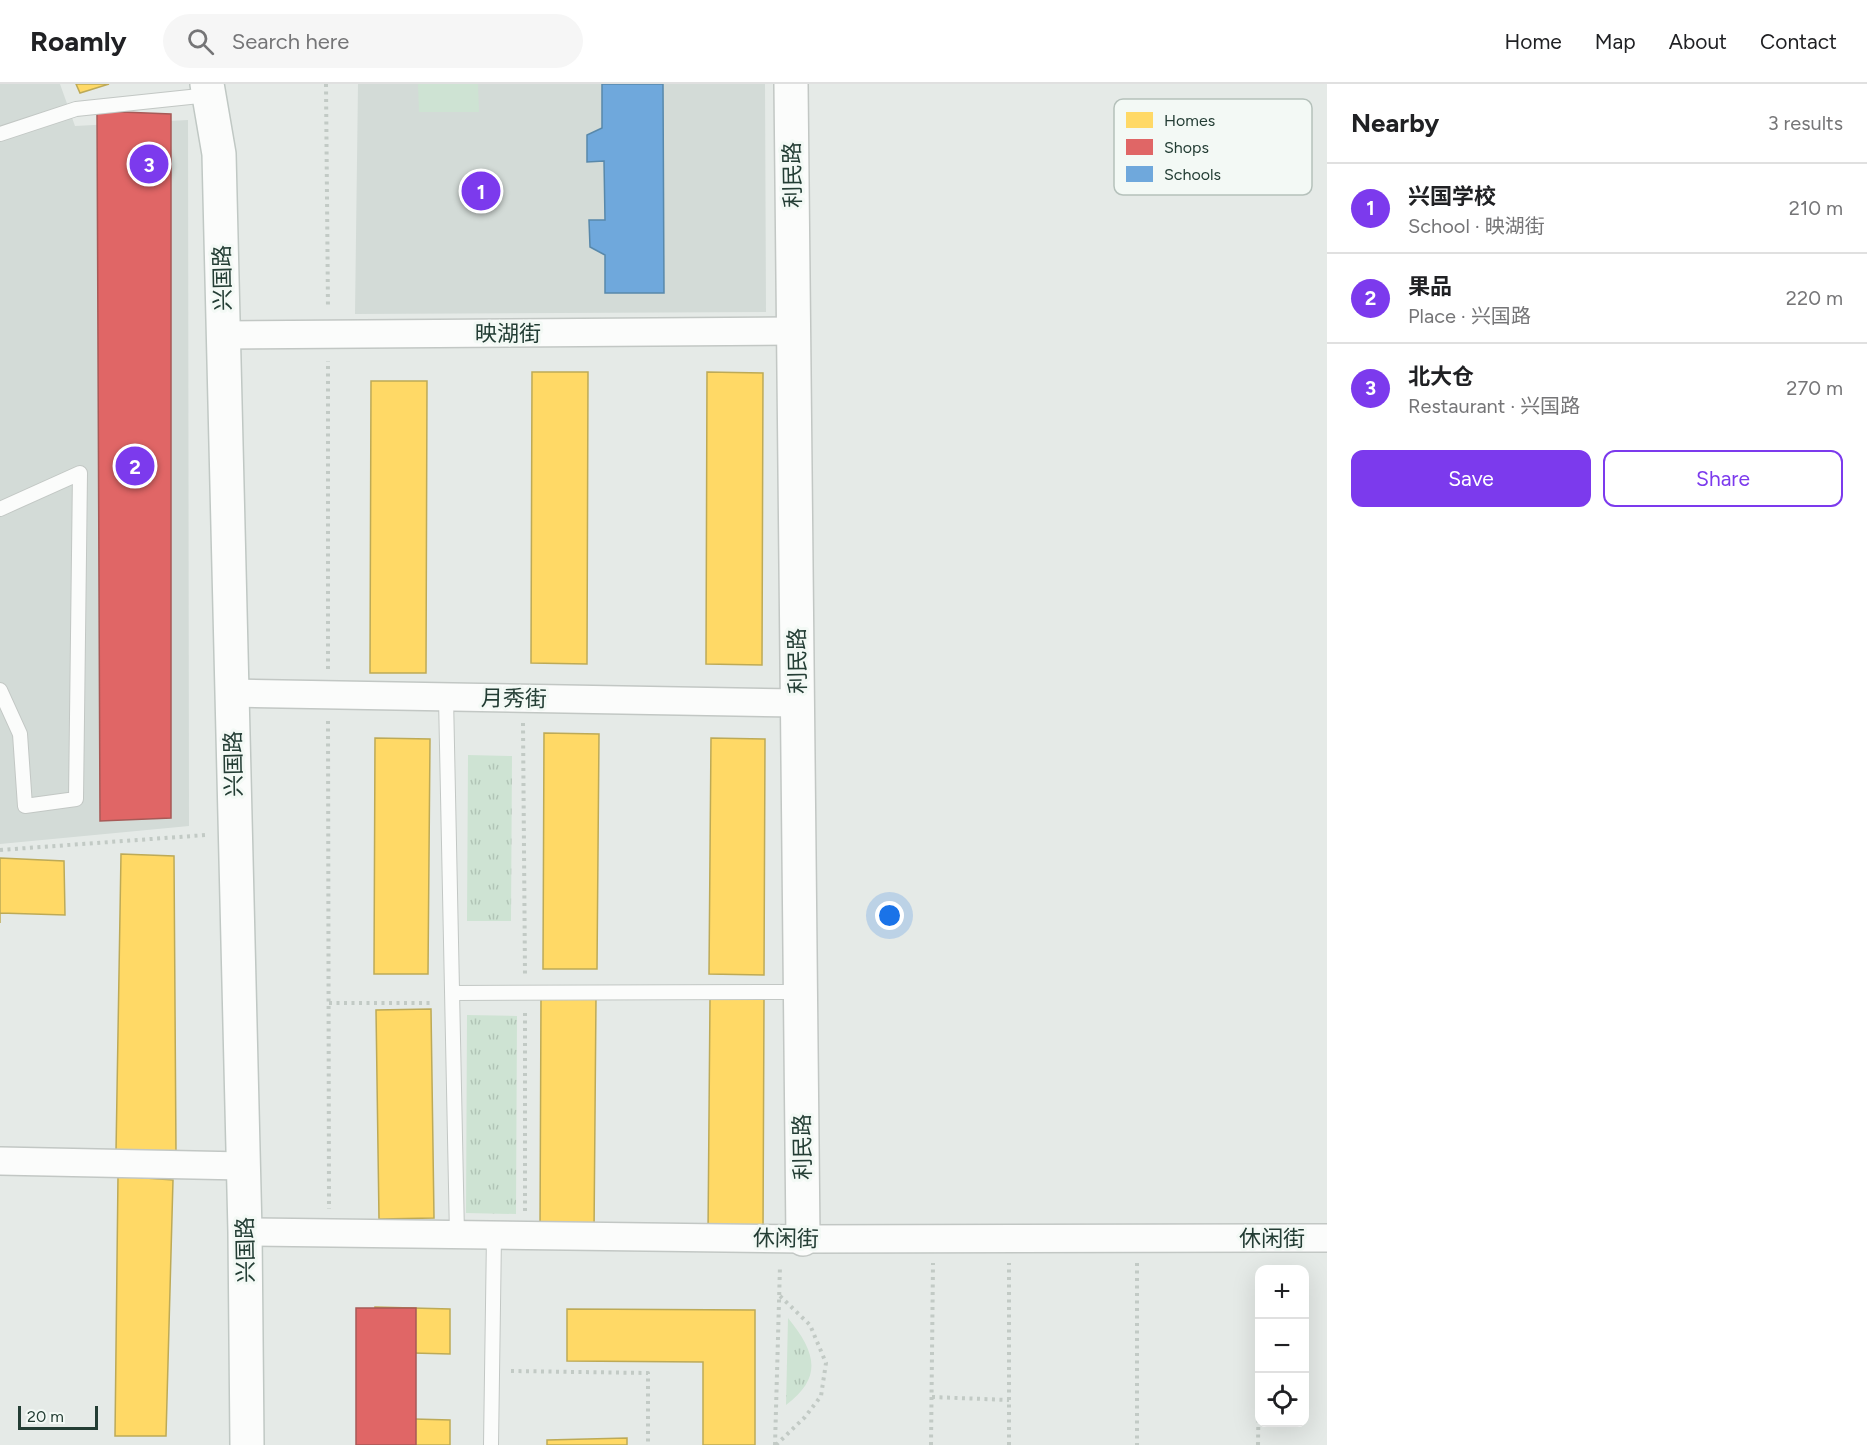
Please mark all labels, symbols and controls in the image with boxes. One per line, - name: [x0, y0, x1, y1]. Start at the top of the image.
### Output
- search box: [163, 14, 583, 68]
- text: Roamly: [30, 24, 127, 58]
- icon: search: [184, 25, 217, 58]
- text: Search here: [232, 28, 349, 55]
- text: Home: [1505, 29, 1562, 54]
- text: Map: [1595, 29, 1636, 54]
- text: About: [1669, 29, 1727, 54]
- text: Contact: [1760, 29, 1837, 54]
- legend: [1114, 99, 1312, 195]
- text: Nearby: [1351, 107, 1439, 139]
- text: Homes: [1164, 111, 1215, 130]
- text: 3 results: [1768, 111, 1843, 135]
- text: Shops: [1164, 138, 1209, 157]
- pin: 3: [130, 142, 168, 187]
- street label: 利民路: [778, 142, 807, 208]
- text: Schools: [1164, 165, 1221, 184]
- pin: 1: [462, 168, 500, 214]
- text: 兴国学校: [1408, 183, 1496, 210]
- text: 1: [1366, 196, 1375, 220]
- text: 210 m: [1789, 196, 1843, 220]
- text: School · 映湖街: [1408, 214, 1545, 238]
- street label: 兴国路: [208, 245, 237, 311]
- text: 果品: [1408, 273, 1452, 300]
- text: 2: [1365, 286, 1376, 310]
- text: 220 m: [1786, 286, 1843, 310]
- text: Place · 兴国路: [1408, 304, 1531, 328]
- street label: 映湖街: [475, 320, 541, 347]
- text: 北大仓: [1408, 363, 1474, 390]
- text: 3: [1365, 376, 1376, 400]
- text: 270 m: [1786, 376, 1843, 400]
- text: Restaurant · 兴国路: [1408, 394, 1580, 418]
- pin: 2: [116, 444, 154, 488]
- button: Save: [1351, 450, 1591, 507]
- button: Share: [1603, 450, 1843, 507]
- street label: 利民路: [783, 628, 812, 694]
- street label: 月秀街: [481, 684, 547, 713]
- street label: 兴国路: [219, 731, 248, 797]
- your location: [875, 901, 904, 930]
- street label: 利民路: [788, 1114, 817, 1180]
- street label: 兴国路: [231, 1217, 260, 1283]
- street label: 休闲街: [753, 1224, 819, 1253]
- street label: 休闲街: [1239, 1225, 1305, 1252]
- map controls: [1255, 1265, 1309, 1427]
- button: +: [1255, 1265, 1309, 1319]
- button: −: [1255, 1319, 1309, 1373]
- button: locate: [1255, 1373, 1309, 1427]
- scale bar: [18, 1403, 98, 1430]
- text: 20 m: [27, 1407, 64, 1426]

